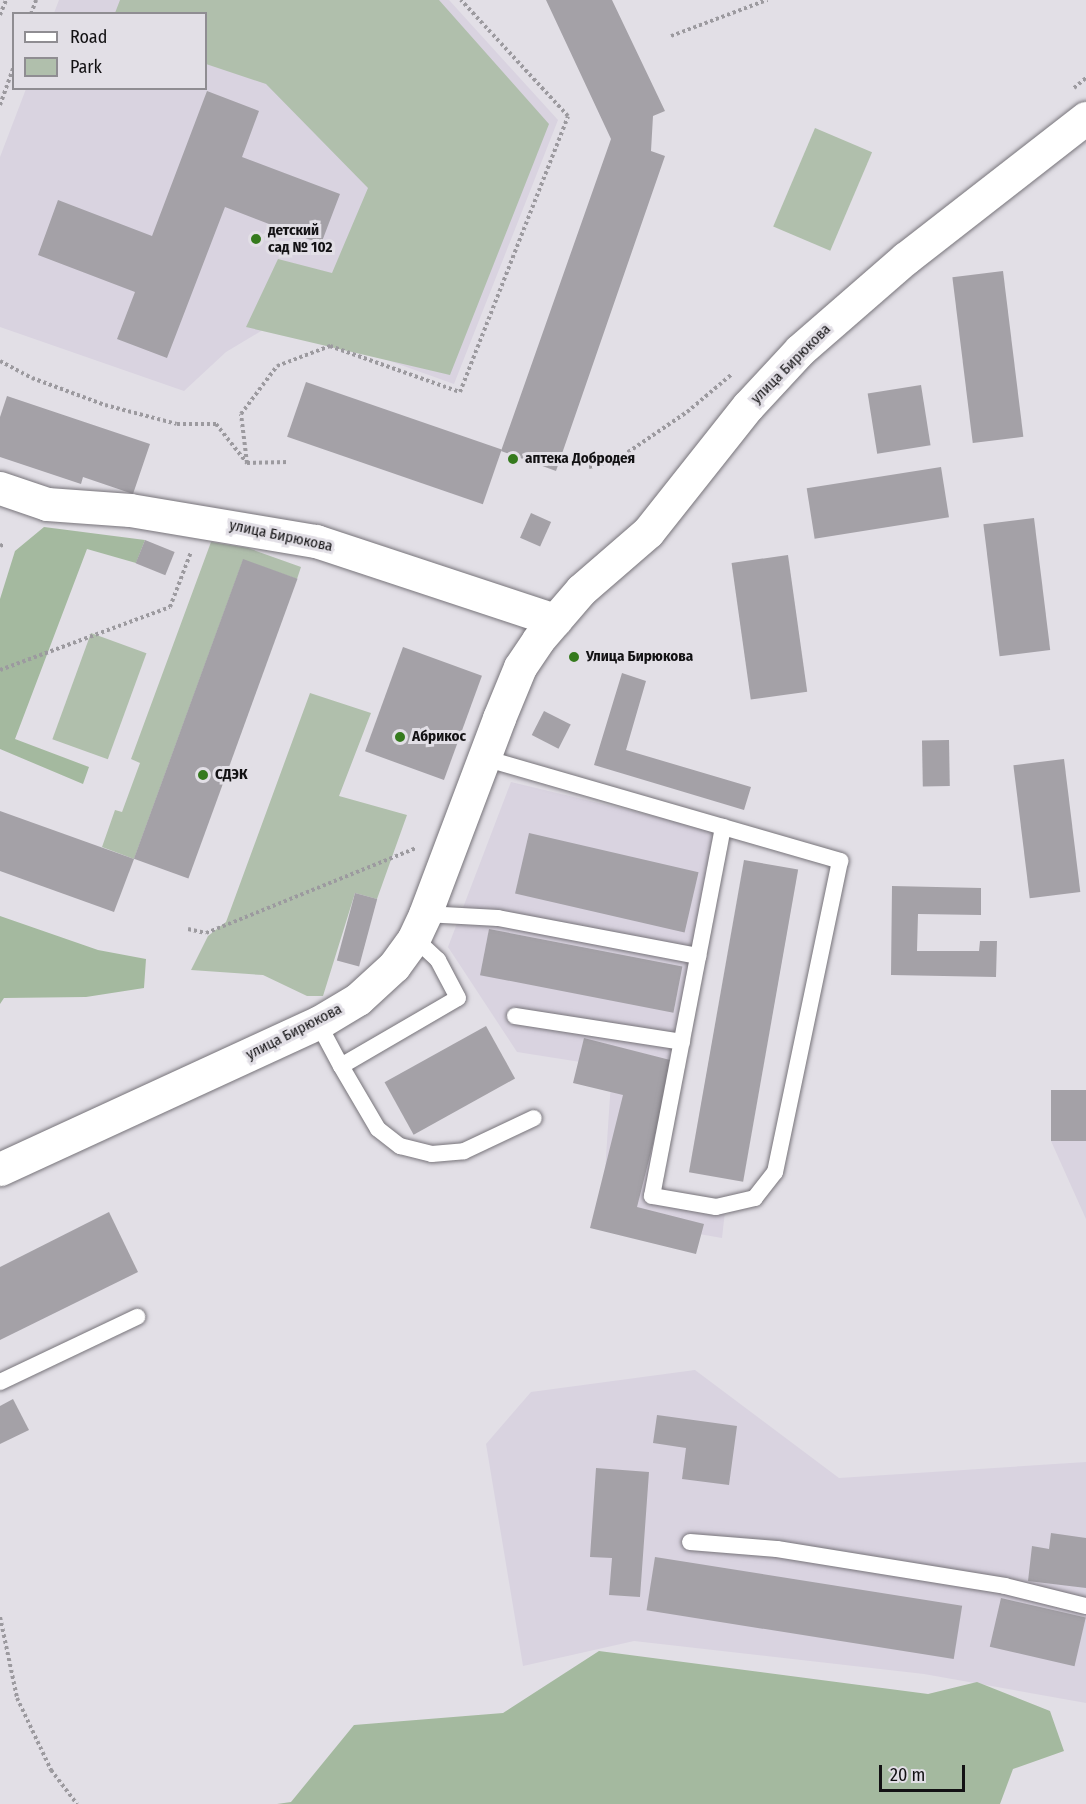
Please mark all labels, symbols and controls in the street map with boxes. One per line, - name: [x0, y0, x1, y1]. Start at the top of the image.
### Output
- legend: [12, 12, 207, 90]
- text: Road: [70, 26, 107, 48]
- text: Park: [70, 56, 102, 78]
- place label: детский сад № 102: [268, 221, 332, 256]
- marker: детский сад № 102: [249, 232, 263, 246]
- street label: улица Бирюкова: [747, 320, 835, 408]
- place label: аптека Добродея: [525, 450, 635, 468]
- marker: аптека Добродея: [506, 452, 520, 466]
- street label: улица Бирюкова: [228, 516, 334, 556]
- place label: Улица Бирюкова: [586, 648, 693, 666]
- marker: Улица Бирюкова: [567, 650, 581, 664]
- place label: Абрикос: [412, 728, 466, 746]
- marker: Абрикос: [393, 730, 407, 744]
- place label: СДЭК: [215, 766, 248, 784]
- marker: СДЭК: [196, 768, 210, 782]
- street label: улица Бирюкова: [243, 1000, 345, 1064]
- scale bar: [882, 1753, 968, 1791]
- text: 20 m: [890, 1764, 925, 1786]

